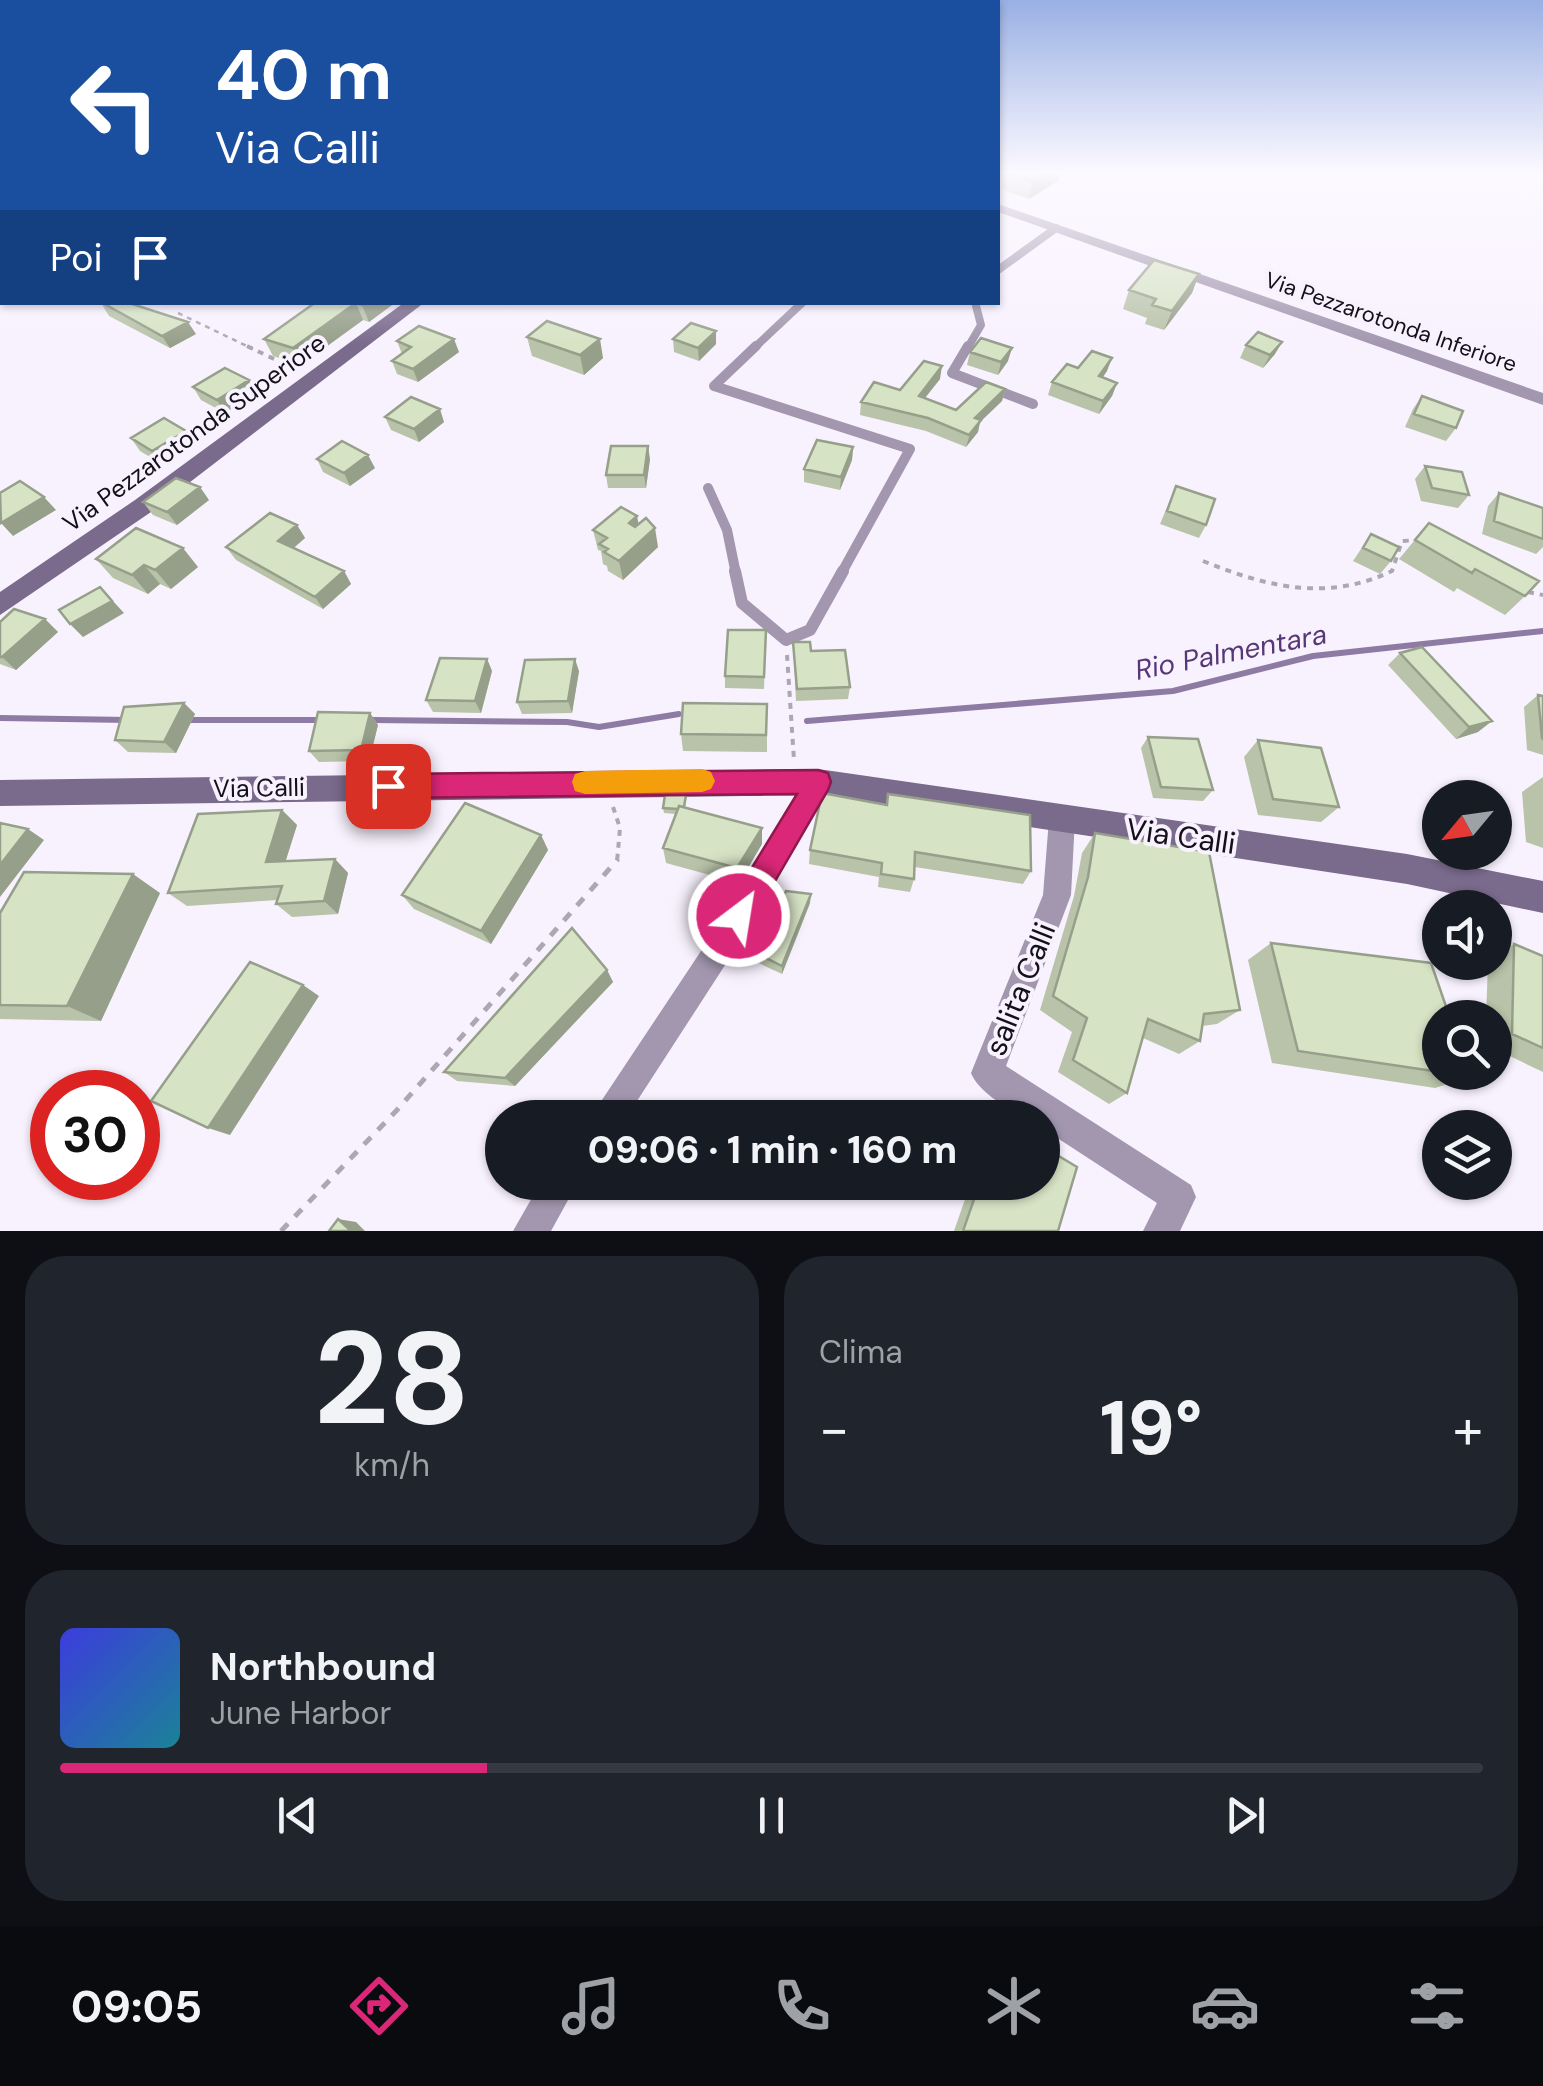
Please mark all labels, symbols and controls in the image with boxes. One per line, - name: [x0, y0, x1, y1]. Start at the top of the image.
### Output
- text: 40 m: [215, 30, 392, 121]
- icon: left: [50, 40, 180, 170]
- text: Via Calli: [215, 118, 380, 177]
- icon: arrive: [123, 230, 178, 285]
- text: Poi: [50, 233, 103, 283]
- street label: Via Pezzarotonda Inferiore: [1261, 265, 1521, 379]
- street label: Via Pezzarotonda Superiore: [56, 327, 332, 539]
- water label: Rio Palmentara: [1132, 615, 1330, 689]
- pin: [346, 744, 431, 829]
- icon: arrive: [361, 759, 416, 814]
- street label: Via Calli: [213, 771, 305, 805]
- north arrow: [1422, 780, 1512, 870]
- map controls: [1422, 780, 1512, 1200]
- street label: Via Calli: [1124, 809, 1238, 863]
- position arrow: [687, 864, 791, 968]
- button: sound: [1422, 890, 1512, 980]
- street label: salita Calli: [976, 917, 1064, 1061]
- button: search: [1422, 1000, 1512, 1090]
- speed limit sign: 30: [30, 1070, 160, 1200]
- button: layers: [1422, 1110, 1512, 1200]
- text: 09:06 · 1 min · 160 m: [588, 1125, 957, 1175]
- text: 28: [314, 1294, 470, 1463]
- text: Clima: [819, 1331, 903, 1373]
- text: 19°: [1100, 1380, 1202, 1477]
- text: −: [819, 1393, 849, 1465]
- text: +: [1453, 1393, 1483, 1465]
- text: km/h: [354, 1444, 430, 1486]
- text: Northbound: [210, 1642, 436, 1692]
- text: June Harbor: [210, 1692, 391, 1734]
- icon: previous: [270, 1788, 325, 1843]
- icon: pause: [744, 1788, 799, 1843]
- icon: next: [1218, 1788, 1273, 1843]
- icon: directions: [344, 1971, 414, 2041]
- icon: music: [556, 1971, 626, 2041]
- icon: phone: [767, 1971, 837, 2041]
- icon: climate: [979, 1971, 1049, 2041]
- icon: car: [1190, 1971, 1260, 2041]
- icon: filters: [1402, 1971, 1472, 2041]
- text: 09:05: [71, 1977, 202, 2036]

